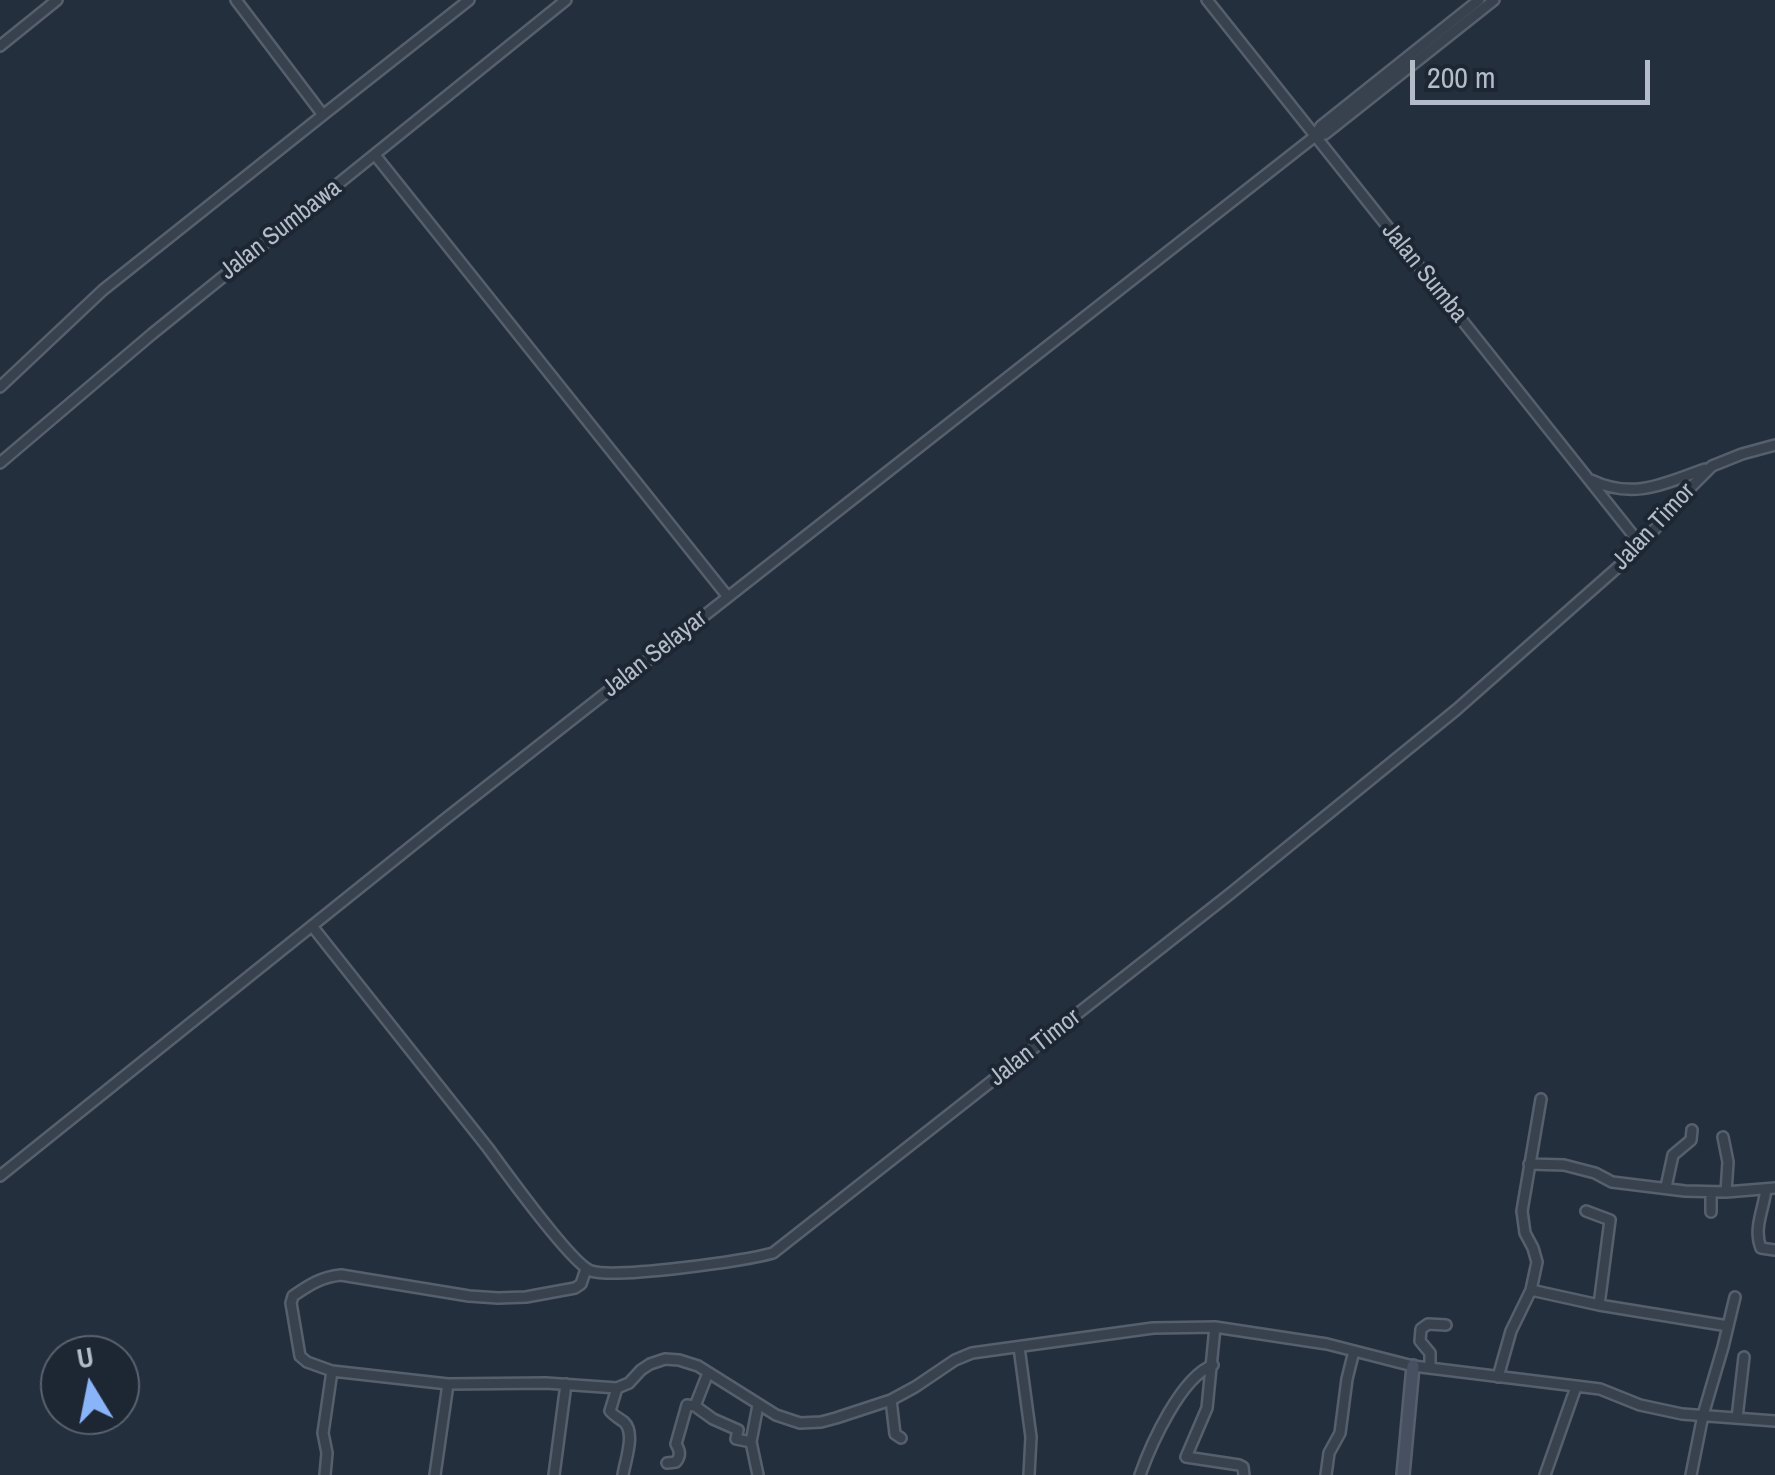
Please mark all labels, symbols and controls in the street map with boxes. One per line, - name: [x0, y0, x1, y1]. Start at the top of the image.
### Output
- scale bar: [1415, 40, 1655, 102]
- text: 200 m: [1427, 57, 1495, 97]
- street label: Jalan Sumbawa: [214, 173, 348, 287]
- street label: Jalan Sumba: [1375, 217, 1473, 329]
- street label: Jalan Timor: [1606, 477, 1702, 577]
- street label: Jalan Selayar: [597, 604, 713, 704]
- street label: Jalan Timor: [983, 1003, 1087, 1093]
- north arrow: [40, 1335, 140, 1435]
- text: U: [74, 1337, 97, 1378]

